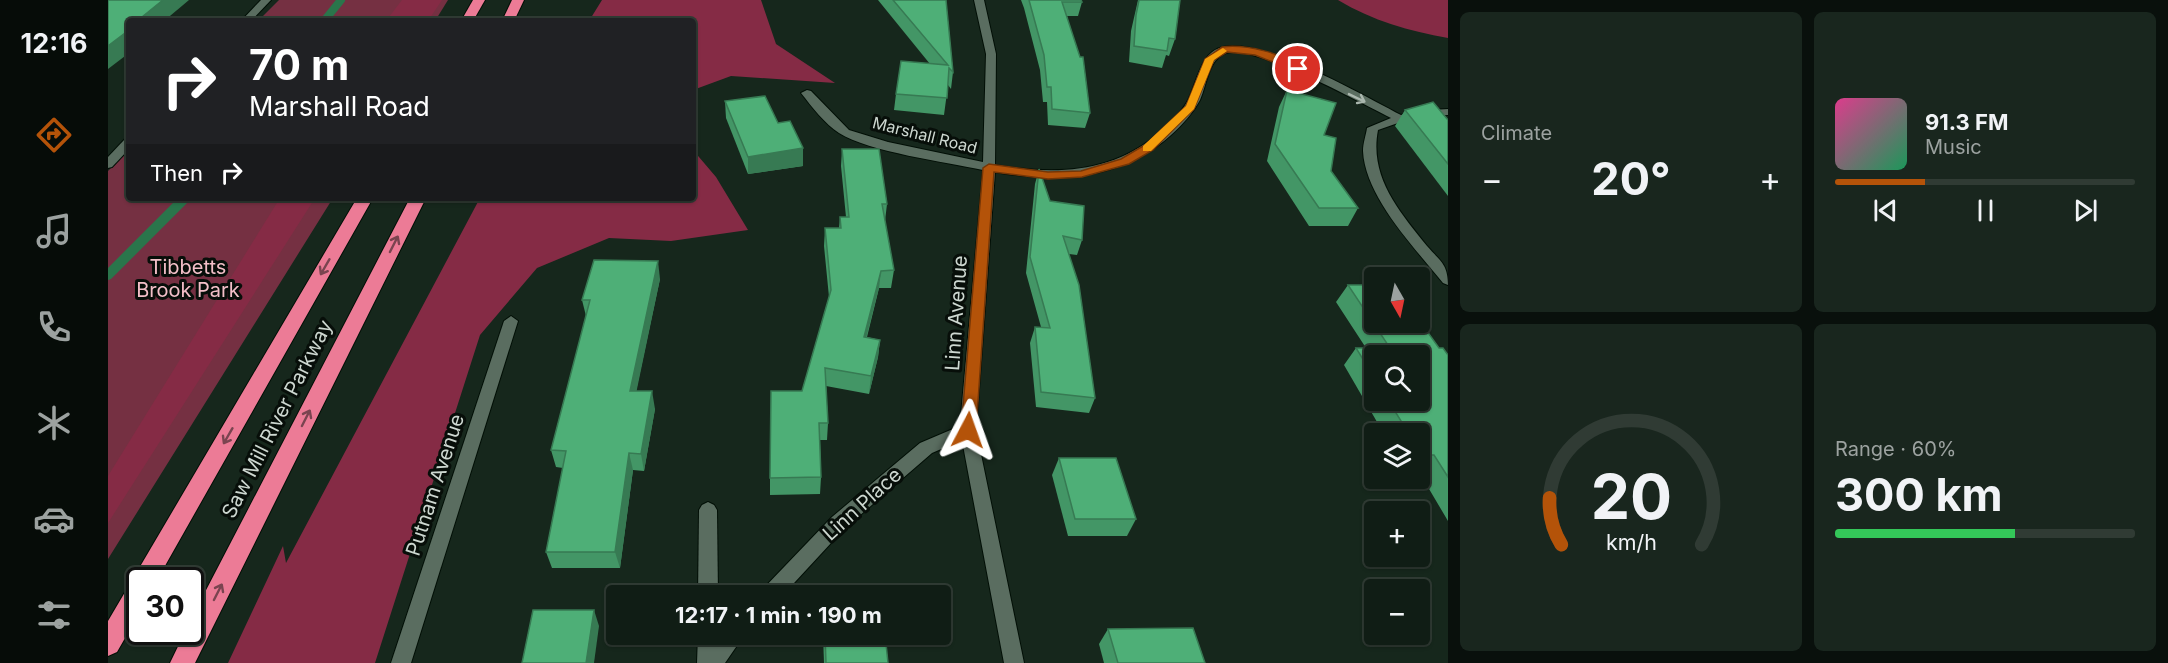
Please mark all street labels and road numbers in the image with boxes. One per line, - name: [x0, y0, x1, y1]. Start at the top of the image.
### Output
- street label: Marshall Road: [871, 112, 979, 158]
- street label: Linn Avenue: [940, 254, 972, 372]
- street label: Saw Mill River Parkway: [217, 316, 337, 522]
- street label: Putnam Avenue: [401, 411, 469, 559]
- street label: Linn Place: [818, 463, 906, 545]

